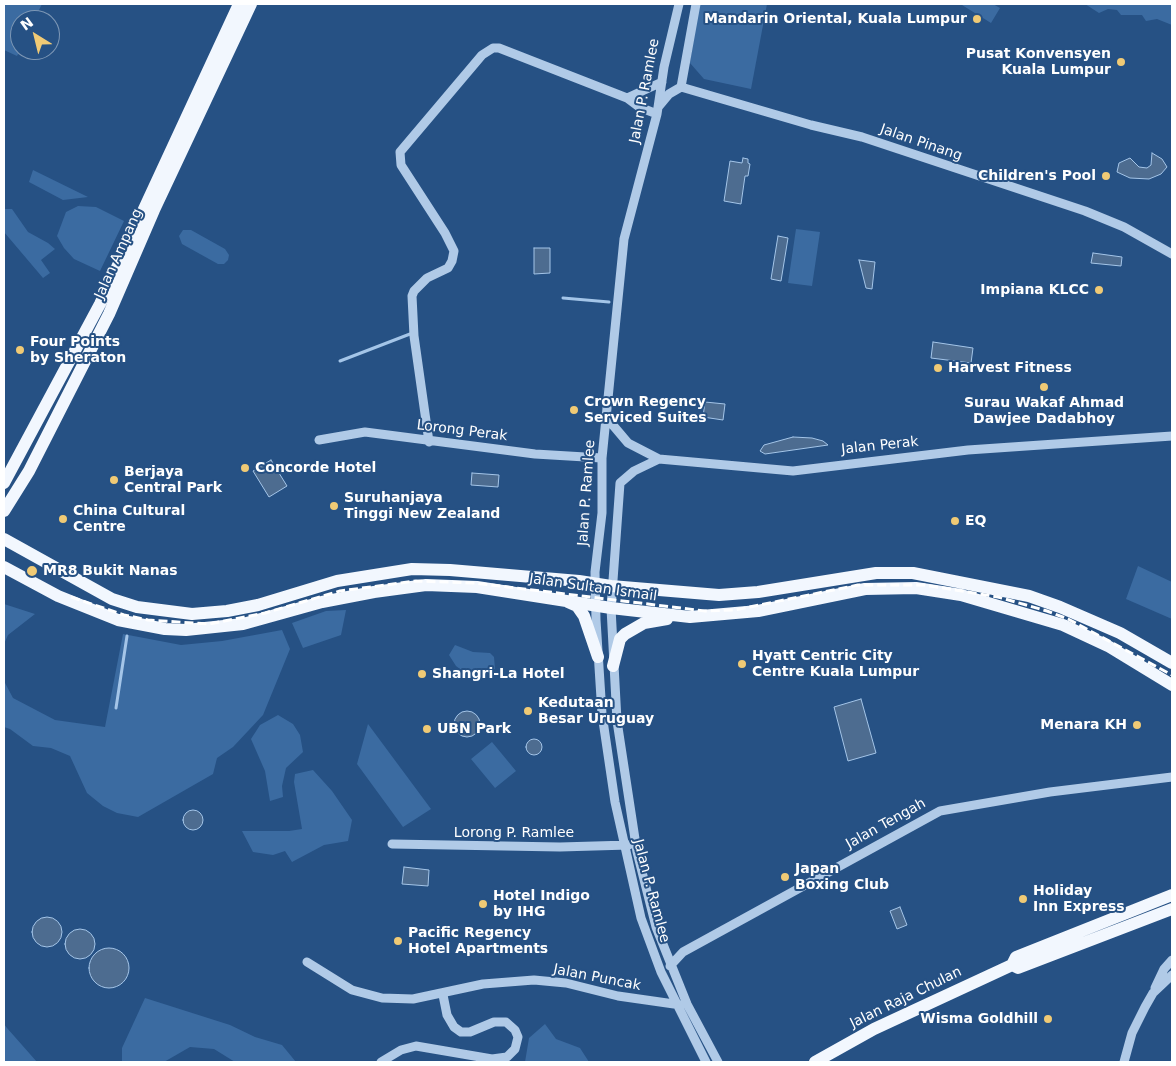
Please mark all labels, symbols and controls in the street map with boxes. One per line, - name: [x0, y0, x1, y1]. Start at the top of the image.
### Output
- north arrow: [10, 10, 60, 60]
- place label: Mandarin Oriental, Kuala Lumpur: [704, 11, 967, 27]
- marker: Mandarin Oriental, Kuala Lumpur: [971, 13, 983, 25]
- text: N: [17, 14, 36, 34]
- street label: Jalan P. Ramlee: [627, 37, 663, 145]
- place label: Pusat Konvensyen Kuala Lumpur: [966, 46, 1111, 78]
- marker: Pusat Konvensyen Kuala Lumpur: [1115, 56, 1127, 68]
- street label: Jalan Pinang: [878, 121, 964, 165]
- place label: Children's Pool: [978, 168, 1096, 184]
- marker: Children's Pool: [1100, 170, 1112, 182]
- street label: Jalan Ampang: [92, 206, 146, 302]
- place label: Impiana KLCC: [980, 282, 1089, 298]
- marker: Impiana KLCC: [1093, 284, 1105, 296]
- place label: Four Points by Sheraton: [30, 334, 126, 367]
- marker: Four Points by Sheraton: [14, 344, 26, 356]
- place label: Harvest Fitness: [948, 360, 1072, 376]
- marker: Harvest Fitness: [932, 362, 944, 374]
- marker: Surau Wakaf Ahmad Dawjee Dadabhoy: [1038, 381, 1050, 393]
- place label: Crown Regency Serviced Suites: [584, 394, 706, 427]
- place label: Surau Wakaf Ahmad Dawjee Dadabhoy: [964, 395, 1124, 428]
- marker: Crown Regency Serviced Suites: [568, 404, 580, 416]
- street label: Lorong Perak: [416, 417, 508, 445]
- street label: Jalan Perak: [841, 434, 919, 458]
- street label: Jalan P. Ramlee: [575, 439, 599, 547]
- place label: Concorde Hotel: [255, 460, 376, 476]
- marker: Concorde Hotel: [239, 462, 251, 474]
- place label: Berjaya Central Park: [124, 464, 222, 497]
- marker: Berjaya Central Park: [108, 474, 120, 486]
- place label: Suruhanjaya Tinggi New Zealand: [344, 490, 500, 522]
- marker: Suruhanjaya Tinggi New Zealand: [328, 500, 340, 512]
- place label: China Cultural Centre: [73, 503, 185, 536]
- marker: China Cultural Centre: [57, 513, 69, 525]
- place label: EQ: [965, 513, 986, 529]
- marker: EQ: [949, 515, 961, 527]
- place label: MR8 Bukit Nanas: [43, 563, 178, 579]
- marker: MR8 Bukit Nanas: [25, 564, 39, 578]
- street label: Jalan Sultan Ismail: [528, 571, 658, 605]
- place label: Hyatt Centric City Centre Kuala Lumpur: [752, 648, 919, 680]
- marker: Hyatt Centric City Centre Kuala Lumpur: [736, 658, 748, 670]
- place label: Shangri-La Hotel: [432, 666, 565, 682]
- marker: Shangri-La Hotel: [416, 668, 428, 680]
- place label: Kedutaan Besar Uruguay: [538, 695, 654, 728]
- marker: Kedutaan Besar Uruguay: [522, 705, 534, 717]
- place label: Menara KH: [1040, 717, 1127, 733]
- marker: Menara KH: [1131, 719, 1143, 731]
- place label: UBN Park: [437, 721, 511, 737]
- marker: UBN Park: [421, 723, 433, 735]
- street label: Jalan Tengah: [843, 795, 929, 853]
- street label: Lorong P. Ramlee: [454, 825, 574, 841]
- street label: Jalan P. Ramlee: [629, 837, 673, 945]
- place label: Japan Boxing Club: [795, 861, 889, 894]
- marker: Japan Boxing Club: [779, 871, 791, 883]
- place label: Holiday Inn Express: [1033, 883, 1125, 916]
- place label: Hotel Indigo by IHG: [493, 888, 590, 920]
- marker: Holiday Inn Express: [1017, 893, 1029, 905]
- marker: Hotel Indigo by IHG: [477, 898, 489, 910]
- place label: Pacific Regency Hotel Apartments: [408, 925, 548, 958]
- marker: Pacific Regency Hotel Apartments: [392, 935, 404, 947]
- street label: Jalan Puncak: [552, 961, 642, 995]
- street label: Jalan Raja Chulan: [847, 964, 965, 1032]
- place label: Wisma Goldhill: [920, 1011, 1038, 1027]
- marker: Wisma Goldhill: [1042, 1013, 1054, 1025]

